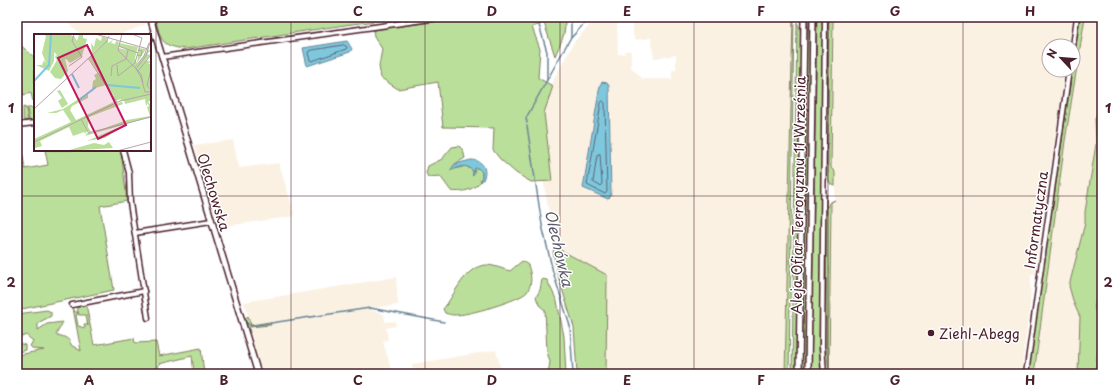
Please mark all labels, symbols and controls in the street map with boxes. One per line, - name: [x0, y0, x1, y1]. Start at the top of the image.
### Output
- text: A: [84, 1, 94, 20]
- text: B: [220, 1, 229, 20]
- text: C: [353, 1, 363, 20]
- text: D: [487, 1, 497, 20]
- text: E: [623, 1, 631, 20]
- text: F: [757, 1, 765, 20]
- text: G: [890, 1, 900, 20]
- text: H: [1025, 1, 1035, 20]
- inset map: [34, 34, 151, 151]
- north arrow: [1041, 38, 1081, 78]
- text: N: [1042, 45, 1061, 61]
- street label: Aleja Ofiar Terroryzmu 11 Września: [785, 75, 811, 314]
- text: 1: [8, 98, 14, 117]
- text: 1: [1105, 98, 1111, 117]
- street label: Olechowska: [192, 151, 236, 234]
- street label: Informatyczna: [1019, 169, 1053, 270]
- water label: Olechówka: [540, 207, 580, 289]
- text: 2: [6, 272, 16, 291]
- text: 2: [1103, 272, 1113, 291]
- place label: Ziehl-Abegg: [939, 323, 1020, 344]
- marker: Ziehl-Abegg: [926, 328, 936, 338]
- text: A: [84, 370, 94, 389]
- text: B: [220, 370, 229, 389]
- text: C: [353, 370, 363, 389]
- text: D: [487, 370, 497, 389]
- text: E: [623, 370, 631, 389]
- text: F: [757, 370, 765, 389]
- text: G: [890, 370, 900, 389]
- text: H: [1025, 370, 1035, 389]

